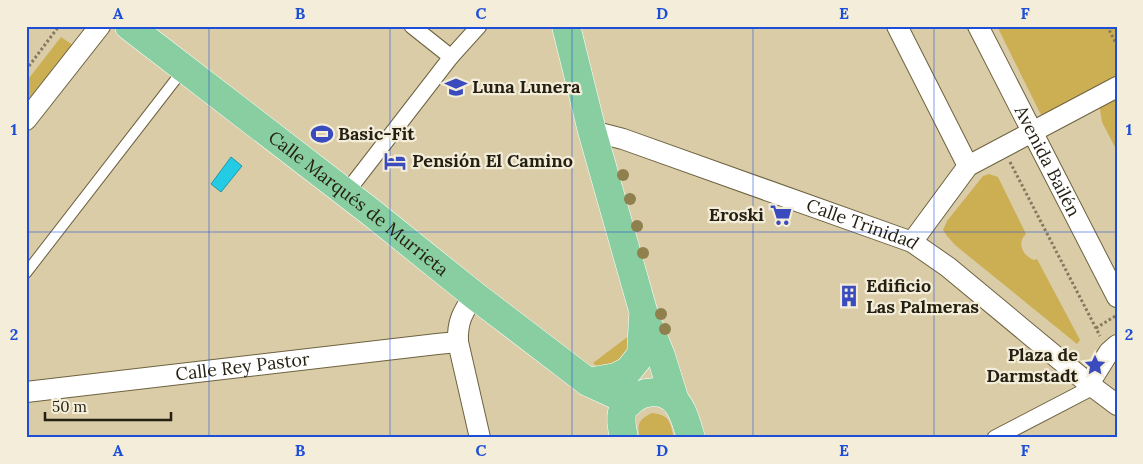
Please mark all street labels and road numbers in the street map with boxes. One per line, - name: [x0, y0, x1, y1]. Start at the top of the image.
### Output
- street label: Avenida Bailén: [1009, 101, 1086, 220]
- street label: Calle Marqués de Murrieta: [264, 125, 453, 281]
- street label: Calle Trinidad: [803, 193, 924, 254]
- street label: Calle Rey Pastor: [174, 347, 311, 385]

